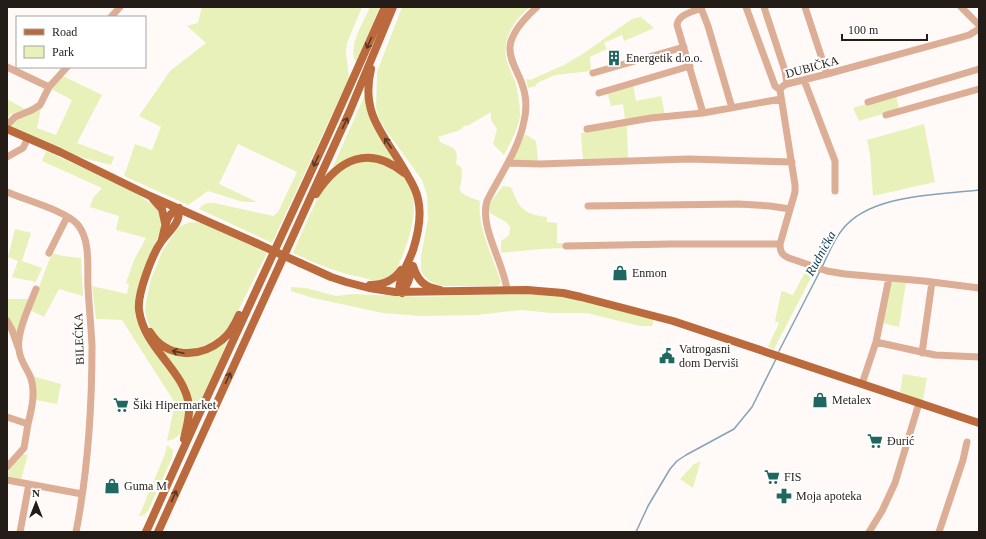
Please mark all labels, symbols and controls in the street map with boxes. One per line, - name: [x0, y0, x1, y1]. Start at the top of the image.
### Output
- legend: [16, 16, 146, 68]
- scale bar: [842, 16, 927, 42]
- text: 100 m: [848, 23, 879, 37]
- text: Road: [52, 25, 77, 39]
- one-way arrow: [365, 36, 372, 48]
- text: Park: [52, 45, 74, 59]
- building icon: Energetik d.o.o.: [605, 49, 623, 67]
- place label: Energetik d.o.o.: [626, 51, 702, 65]
- street label: DUBIČKA: [784, 53, 841, 81]
- one-way arrow: [342, 117, 349, 129]
- one-way arrow: [384, 138, 392, 149]
- one-way arrow: [312, 155, 319, 167]
- water label: Rudnička: [801, 228, 839, 279]
- shop icon: Enmon: [611, 264, 629, 282]
- place label: Enmon: [632, 266, 667, 280]
- street label: BILEĆKA: [71, 312, 87, 365]
- place label: Vatrogasni dom Derviši: [679, 342, 739, 370]
- one-way arrow: [172, 347, 185, 355]
- public building icon: Vatrogasni dom Derviši: [658, 347, 676, 365]
- one-way arrow: [225, 373, 232, 385]
- shop icon: Metalex: [811, 391, 829, 409]
- place label: Metalex: [832, 393, 871, 407]
- supermarket icon: Šiki Hipermarket: [112, 396, 130, 414]
- place label: Šiki Hipermarket: [133, 398, 217, 412]
- supermarket icon: Đurić: [866, 432, 884, 450]
- place label: Đurić: [887, 434, 914, 448]
- supermarket icon: FIS: [763, 468, 781, 486]
- place label: FIS: [784, 470, 801, 484]
- shop icon: Guma M: [103, 477, 121, 495]
- place label: Guma M: [124, 479, 167, 493]
- north arrow: [16, 483, 56, 523]
- text: N: [32, 487, 40, 499]
- pharmacy icon: Moja apoteka: [775, 487, 793, 505]
- place label: Moja apoteka: [796, 489, 862, 503]
- one-way arrow: [171, 491, 178, 503]

